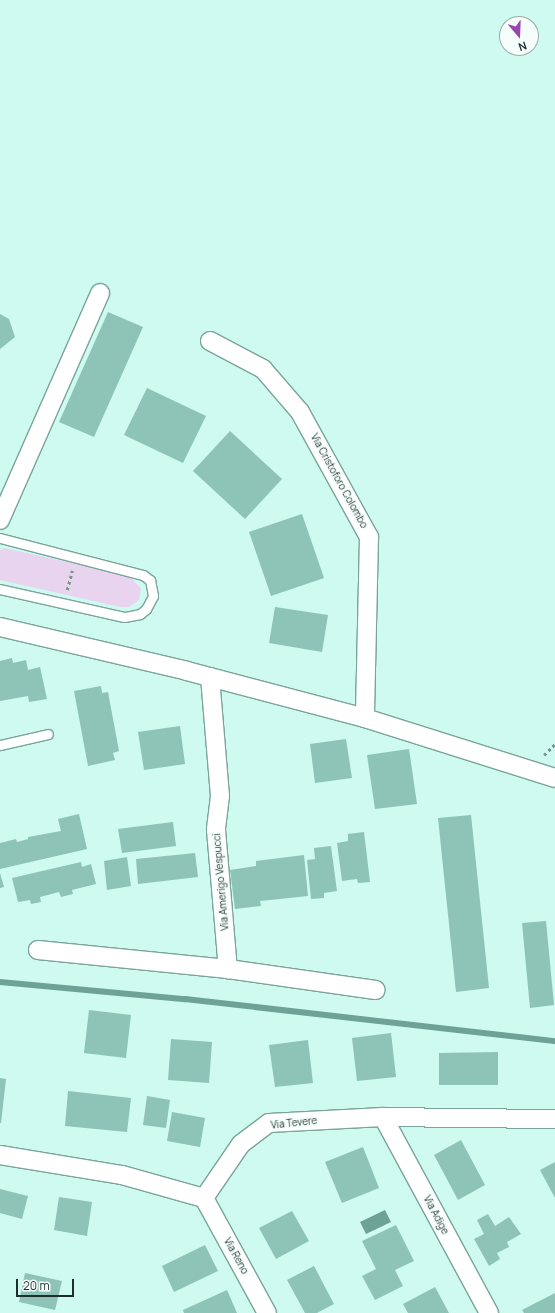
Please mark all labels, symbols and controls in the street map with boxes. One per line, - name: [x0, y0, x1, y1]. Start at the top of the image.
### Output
- north arrow: [499, 16, 539, 56]
- text: N: [517, 38, 529, 55]
- street label: Via Cristoforo Colombo: [308, 432, 370, 530]
- street label: Via Amerigo Vespucci: [211, 833, 231, 931]
- street label: Via Tevere: [270, 1115, 318, 1131]
- street label: Via Adige: [421, 1194, 451, 1236]
- street label: Via Reno: [221, 1236, 251, 1276]
- scale bar: [18, 1271, 76, 1297]
- text: 20 m: [23, 1277, 50, 1294]

